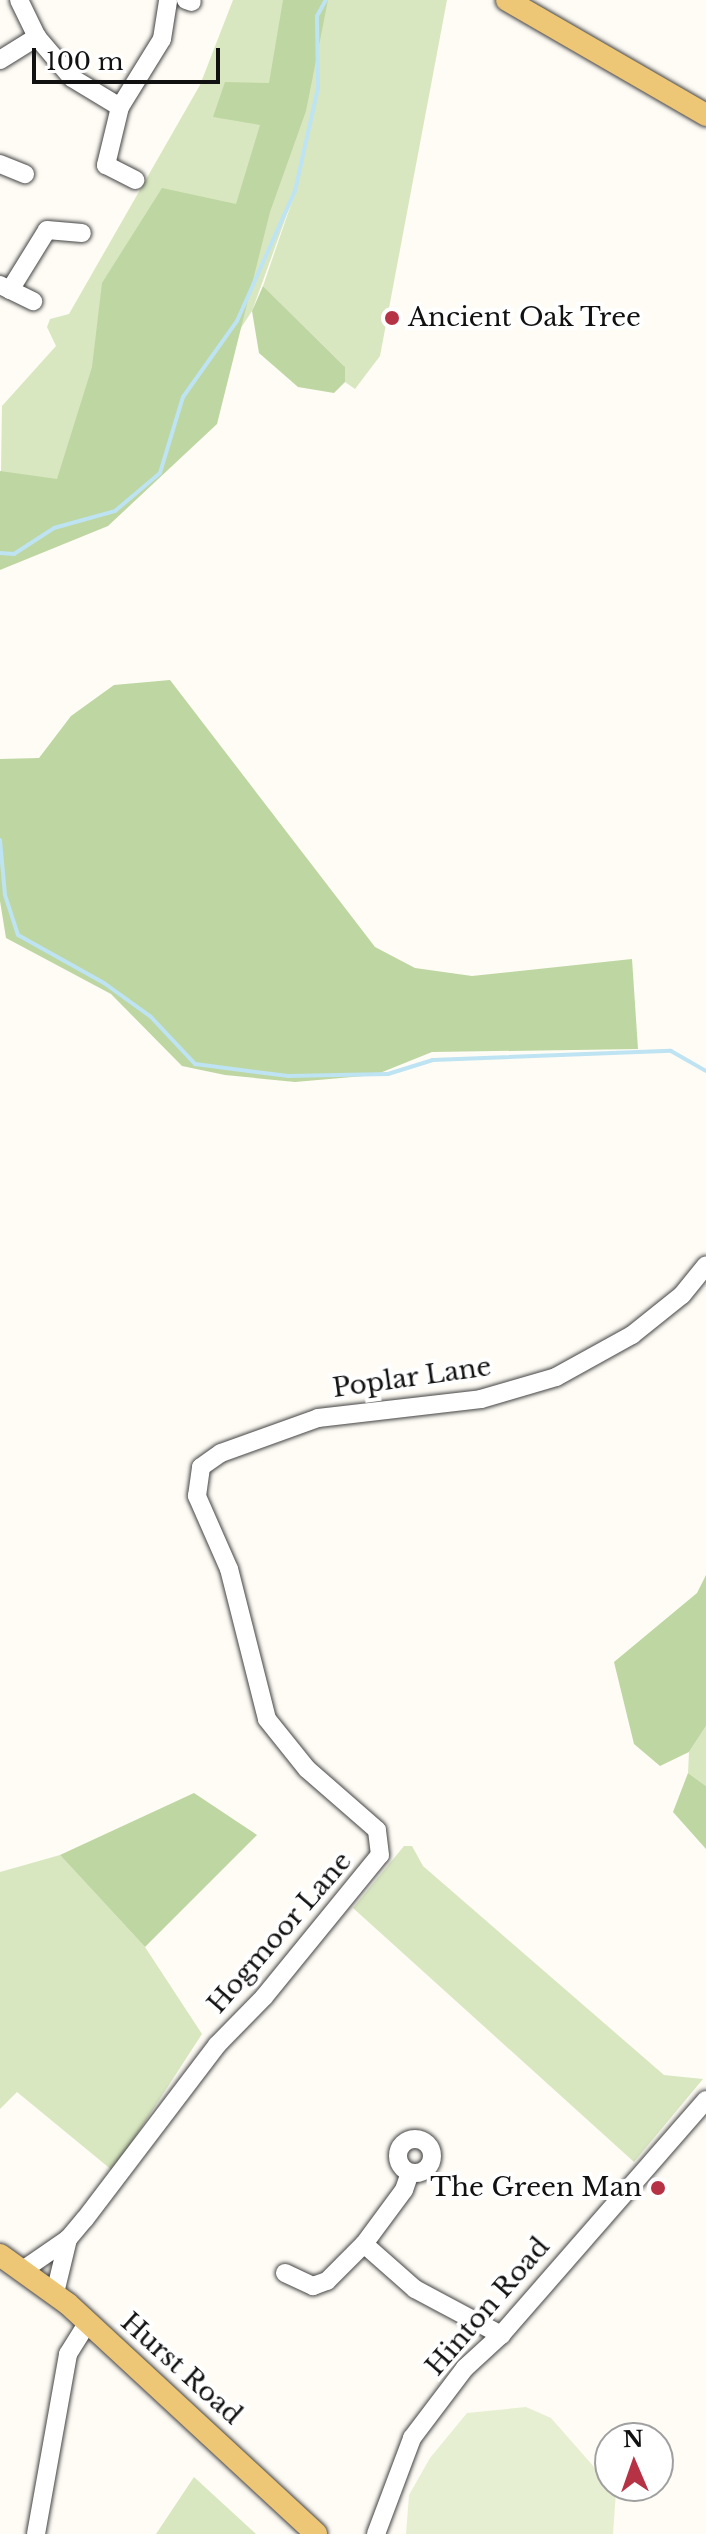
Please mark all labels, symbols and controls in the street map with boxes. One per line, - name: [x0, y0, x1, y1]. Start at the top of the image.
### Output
- scale bar: [36, 32, 224, 82]
- text: 100 m: [46, 47, 124, 76]
- place label: Ancient Oak Tree: [408, 302, 642, 334]
- marker: Ancient Oak Tree: [383, 309, 401, 327]
- street label: Poplar Lane: [330, 1351, 494, 1405]
- street label: Hogmoor Lane: [201, 1846, 359, 2020]
- place label: The Green Man: [430, 2172, 642, 2204]
- marker: The Green Man: [649, 2179, 667, 2197]
- street label: Hinton Road: [420, 2232, 556, 2382]
- street label: Hurst Road: [114, 2307, 248, 2431]
- north arrow: [594, 2422, 674, 2502]
- text: N: [622, 2426, 644, 2453]

